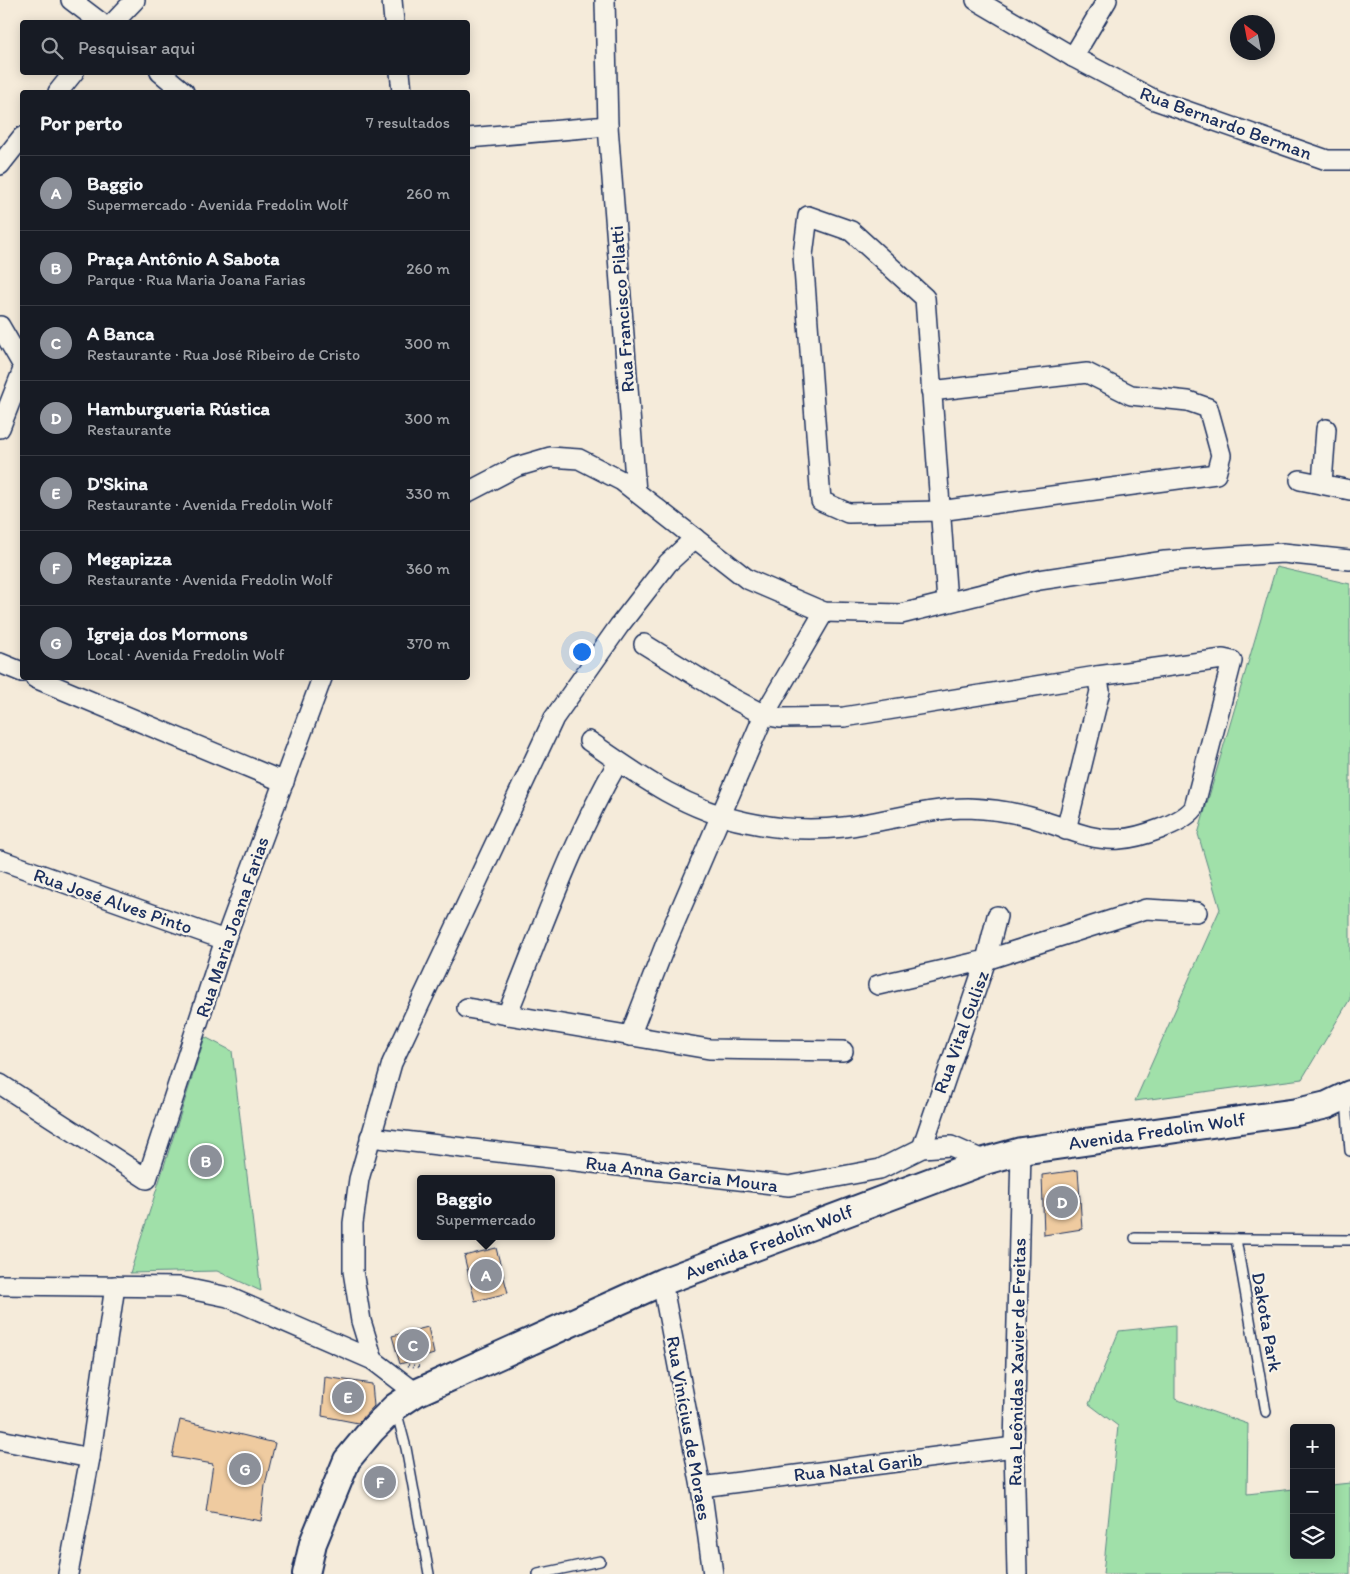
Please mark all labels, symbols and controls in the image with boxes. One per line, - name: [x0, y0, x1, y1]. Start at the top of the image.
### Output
- north arrow: [1230, 15, 1275, 60]
- search box: [20, 20, 470, 75]
- icon: search: [38, 34, 66, 62]
- text: Pesquisar aqui: [78, 36, 195, 59]
- street label: Rua Bernardo Berman: [1137, 81, 1315, 165]
- text: Por perto: [40, 110, 122, 135]
- text: 7 resultados: [366, 113, 450, 132]
- text: Baggio: [87, 172, 143, 195]
- text: A: [51, 184, 61, 203]
- text: 260 m: [406, 184, 450, 203]
- text: Supermercado · Avenida Fredolin Wolf: [87, 195, 348, 214]
- street label: Rua Francisco Pilatti: [605, 225, 639, 393]
- text: Praça Antônio A Sabota: [87, 247, 280, 270]
- text: B: [51, 259, 61, 278]
- text: 260 m: [406, 259, 450, 278]
- text: Parque · Rua Maria Joana Farias: [87, 270, 306, 289]
- text: A Banca: [87, 322, 154, 345]
- text: C: [51, 334, 61, 353]
- text: 300 m: [405, 334, 450, 353]
- text: Restaurante · Rua José Ribeiro de Cristo: [87, 345, 360, 364]
- text: Hamburgueria Rústica: [87, 397, 270, 420]
- text: D: [51, 409, 61, 428]
- text: 300 m: [405, 409, 450, 428]
- text: Restaurante: [87, 420, 171, 439]
- text: D'Skina: [87, 472, 148, 495]
- text: E: [52, 484, 60, 503]
- text: 330 m: [406, 484, 450, 503]
- text: Restaurante · Avenida Fredolin Wolf: [87, 495, 333, 514]
- text: Megapizza: [87, 547, 172, 570]
- text: F: [52, 559, 60, 578]
- text: 360 m: [406, 559, 450, 578]
- text: Restaurante · Avenida Fredolin Wolf: [87, 570, 333, 589]
- text: Igreja dos Mormons: [87, 622, 248, 645]
- text: G: [50, 634, 62, 653]
- text: 370 m: [406, 634, 450, 653]
- your location: [569, 639, 595, 665]
- text: Local · Avenida Fredolin Wolf: [87, 645, 284, 664]
- street label: Rua Maria Joana Farias: [190, 834, 274, 1020]
- street label: Rua José Alves Pinto: [31, 863, 195, 939]
- street label: Rua Vital Gulisz: [928, 967, 994, 1097]
- street label: Avenida Fredolin Wolf: [1067, 1107, 1248, 1155]
- pin: B: [190, 1142, 222, 1180]
- street label: Rua Anna Garcia Moura: [584, 1151, 780, 1197]
- popup: [417, 1175, 555, 1240]
- pin: D: [1046, 1183, 1078, 1221]
- text: Baggio: [436, 1187, 492, 1210]
- street label: Avenida Fredolin Wolf: [682, 1199, 857, 1285]
- text: Supermercado: [436, 1210, 536, 1229]
- street label: Rua Leônidas Xavier de Freitas: [1003, 1238, 1031, 1486]
- pin: A: [470, 1256, 502, 1294]
- street label: Dakota Park: [1247, 1270, 1287, 1374]
- pin: C: [397, 1326, 429, 1364]
- street label: Rua Vinícius de Moraes: [661, 1334, 717, 1522]
- pin: E: [332, 1378, 364, 1416]
- map controls: [1290, 1424, 1335, 1559]
- button: +: [1290, 1424, 1335, 1469]
- street label: Rua Natal Garib: [792, 1448, 924, 1486]
- pin: G: [229, 1450, 261, 1488]
- pin: F: [364, 1463, 396, 1501]
- button: −: [1290, 1469, 1335, 1514]
- button: layers: [1290, 1514, 1335, 1559]

